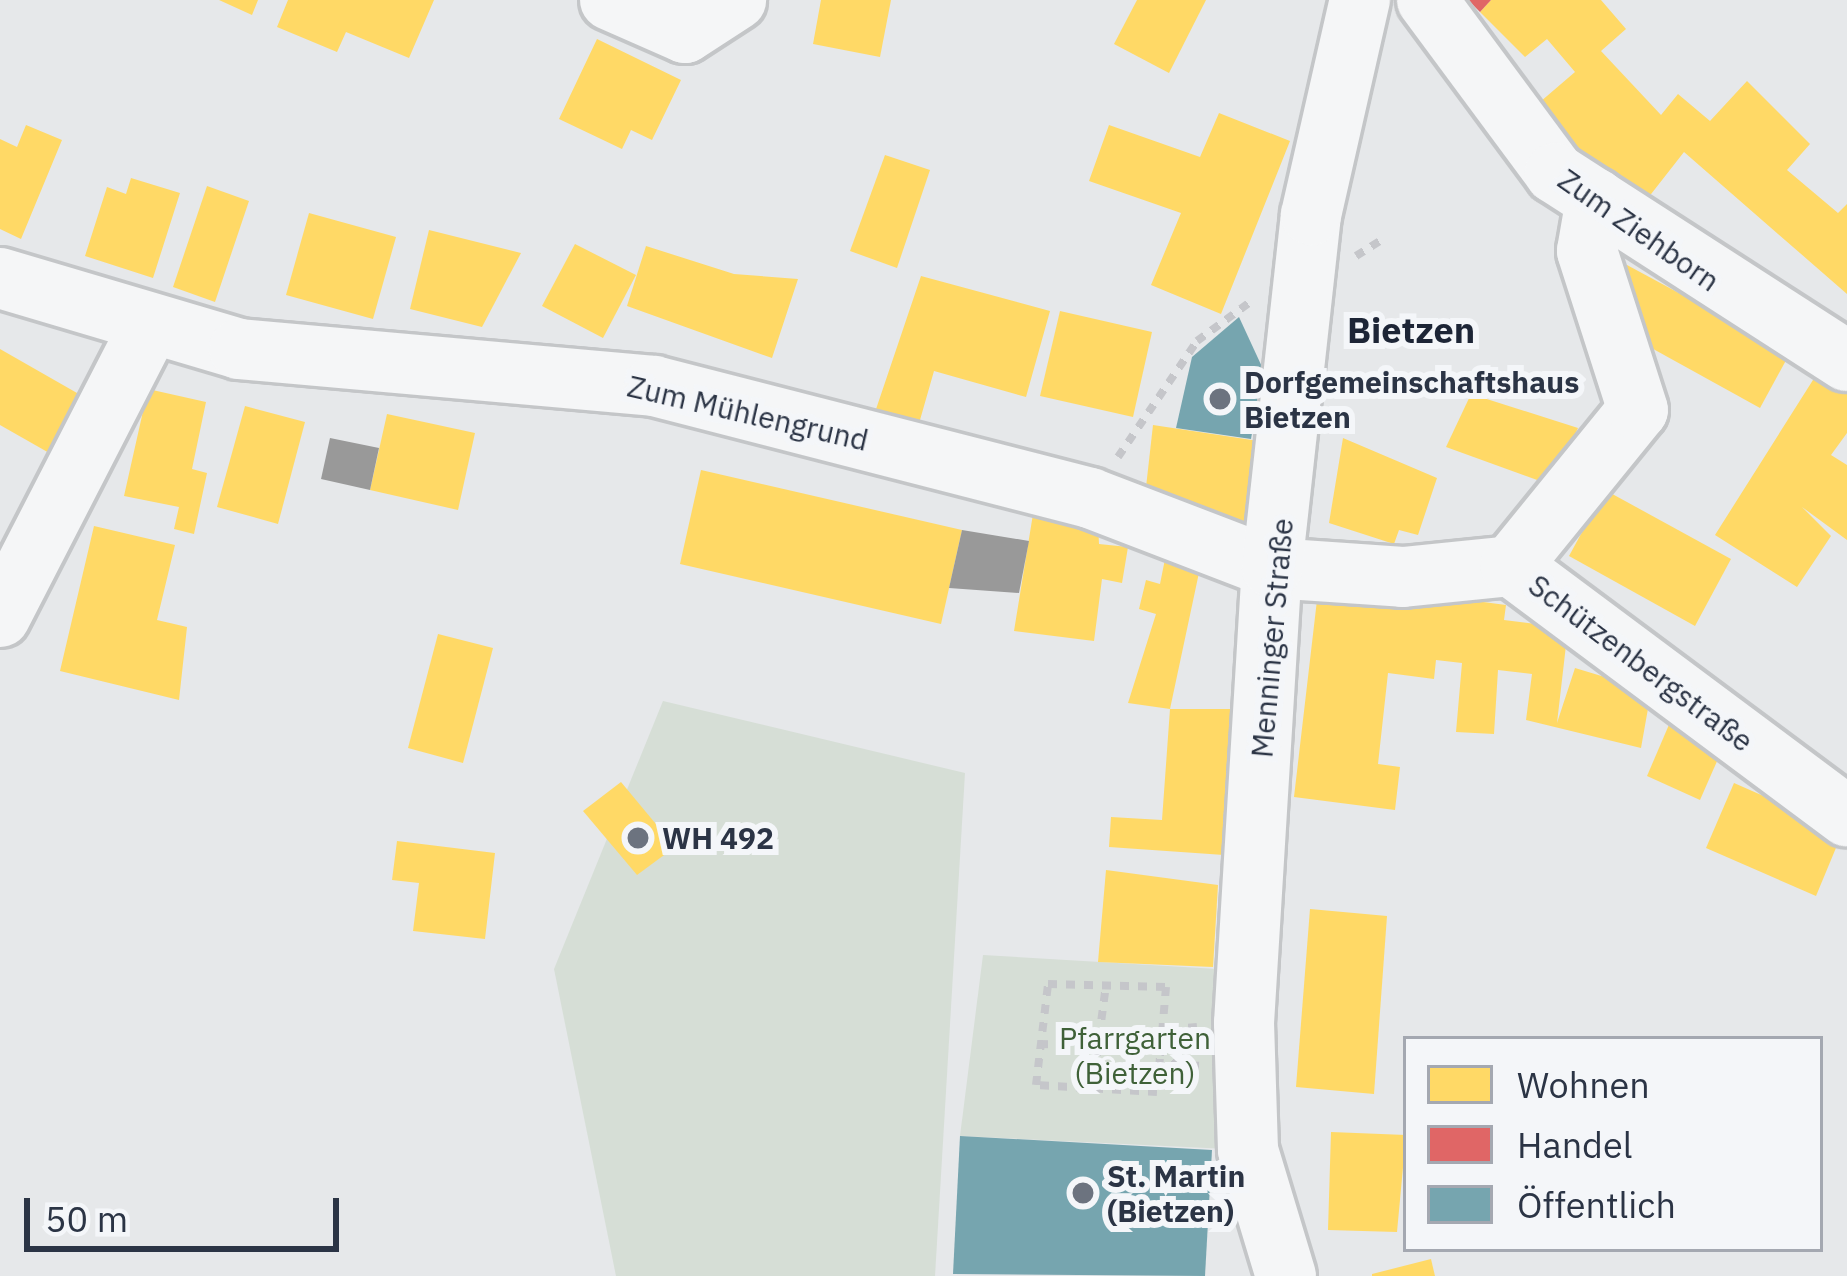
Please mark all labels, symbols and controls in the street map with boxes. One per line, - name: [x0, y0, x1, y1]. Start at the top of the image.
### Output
- street label: Zum Ziehborn: [1552, 161, 1726, 299]
- district label: Bietzen: [1347, 308, 1475, 352]
- place label: Dorfgemeinschaftshaus Bietzen: [1244, 364, 1579, 434]
- street label: Zum Mühlengrund: [624, 368, 872, 458]
- marker: Dorfgemeinschaftshaus Bietzen: [1207, 386, 1233, 412]
- street label: Menninger Straße: [1244, 517, 1300, 759]
- street label: Schützenbergstraße: [1522, 567, 1760, 759]
- place label: WH 492: [662, 820, 774, 856]
- marker: WH 492: [625, 825, 651, 851]
- park label: Pfarrgarten (Bietzen): [1059, 1020, 1211, 1090]
- legend: [1403, 1036, 1823, 1252]
- text: Wohnen: [1517, 1061, 1650, 1108]
- text: Handel: [1517, 1121, 1633, 1168]
- place label: St. Martin (Bietzen): [1107, 1158, 1245, 1228]
- scale bar: [30, 1174, 345, 1248]
- marker: St. Martin (Bietzen): [1070, 1180, 1096, 1206]
- text: Öffentlich: [1517, 1181, 1676, 1228]
- text: 50 m: [45, 1195, 128, 1242]

